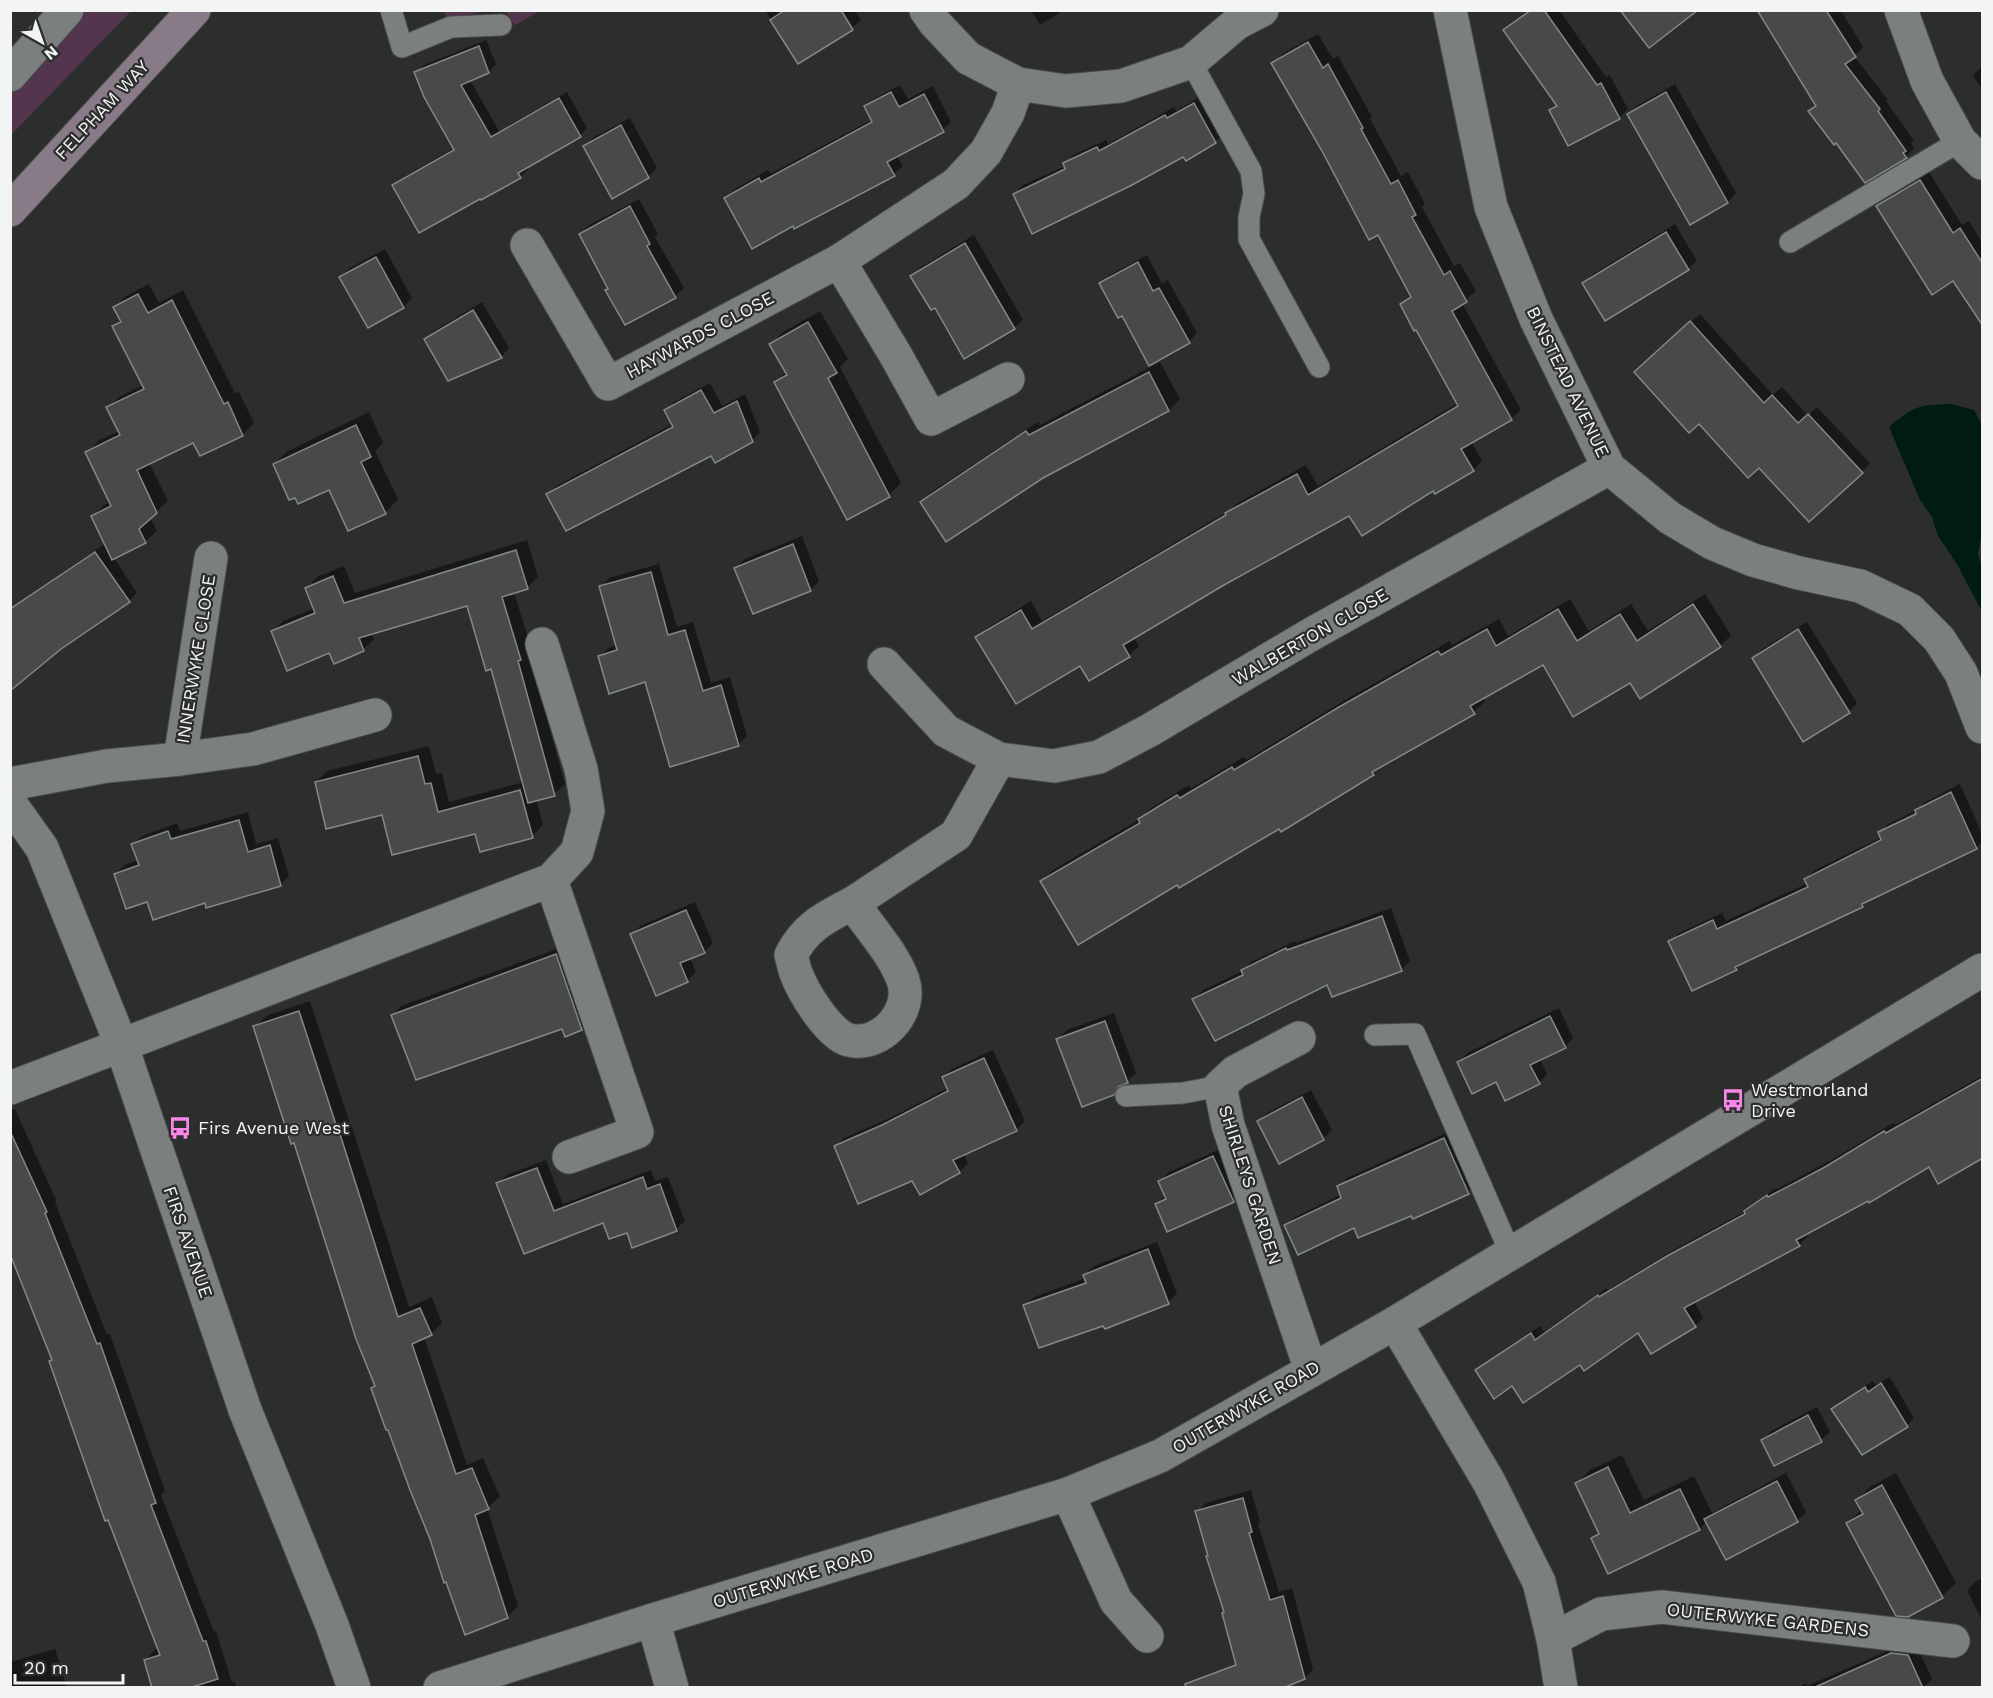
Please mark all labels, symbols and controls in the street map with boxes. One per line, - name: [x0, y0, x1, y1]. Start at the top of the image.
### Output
- north arrow: [12, 12, 72, 72]
- text: N: [41, 42, 62, 64]
- street label: FELPHAM WAY: [50, 55, 153, 164]
- street label: HAYWARDS CLOSE: [622, 287, 777, 382]
- street label: BINSTEAD AVENUE: [1523, 303, 1614, 461]
- street label: INNERWYKE CLOSE: [172, 573, 219, 745]
- street label: WALBERTON CLOSE: [1228, 583, 1391, 690]
- place label: Westmorland Drive: [1751, 1079, 1869, 1121]
- bus stop icon: Westmorland Drive: [1720, 1087, 1746, 1113]
- street label: SHIRLEYS GARDEN: [1215, 1102, 1286, 1267]
- bus stop icon: Firs Avenue West: [167, 1115, 193, 1141]
- place label: Firs Avenue West: [198, 1117, 350, 1138]
- street label: FIRS AVENUE: [160, 1183, 217, 1300]
- street label: OUTERWYKE ROAD: [1168, 1356, 1323, 1457]
- street label: OUTERWYKE ROAD: [710, 1543, 876, 1612]
- street label: OUTERWYKE GARDENS: [1666, 1598, 1870, 1641]
- scale bar: [15, 1647, 123, 1685]
- text: 20 m: [24, 1657, 69, 1678]

